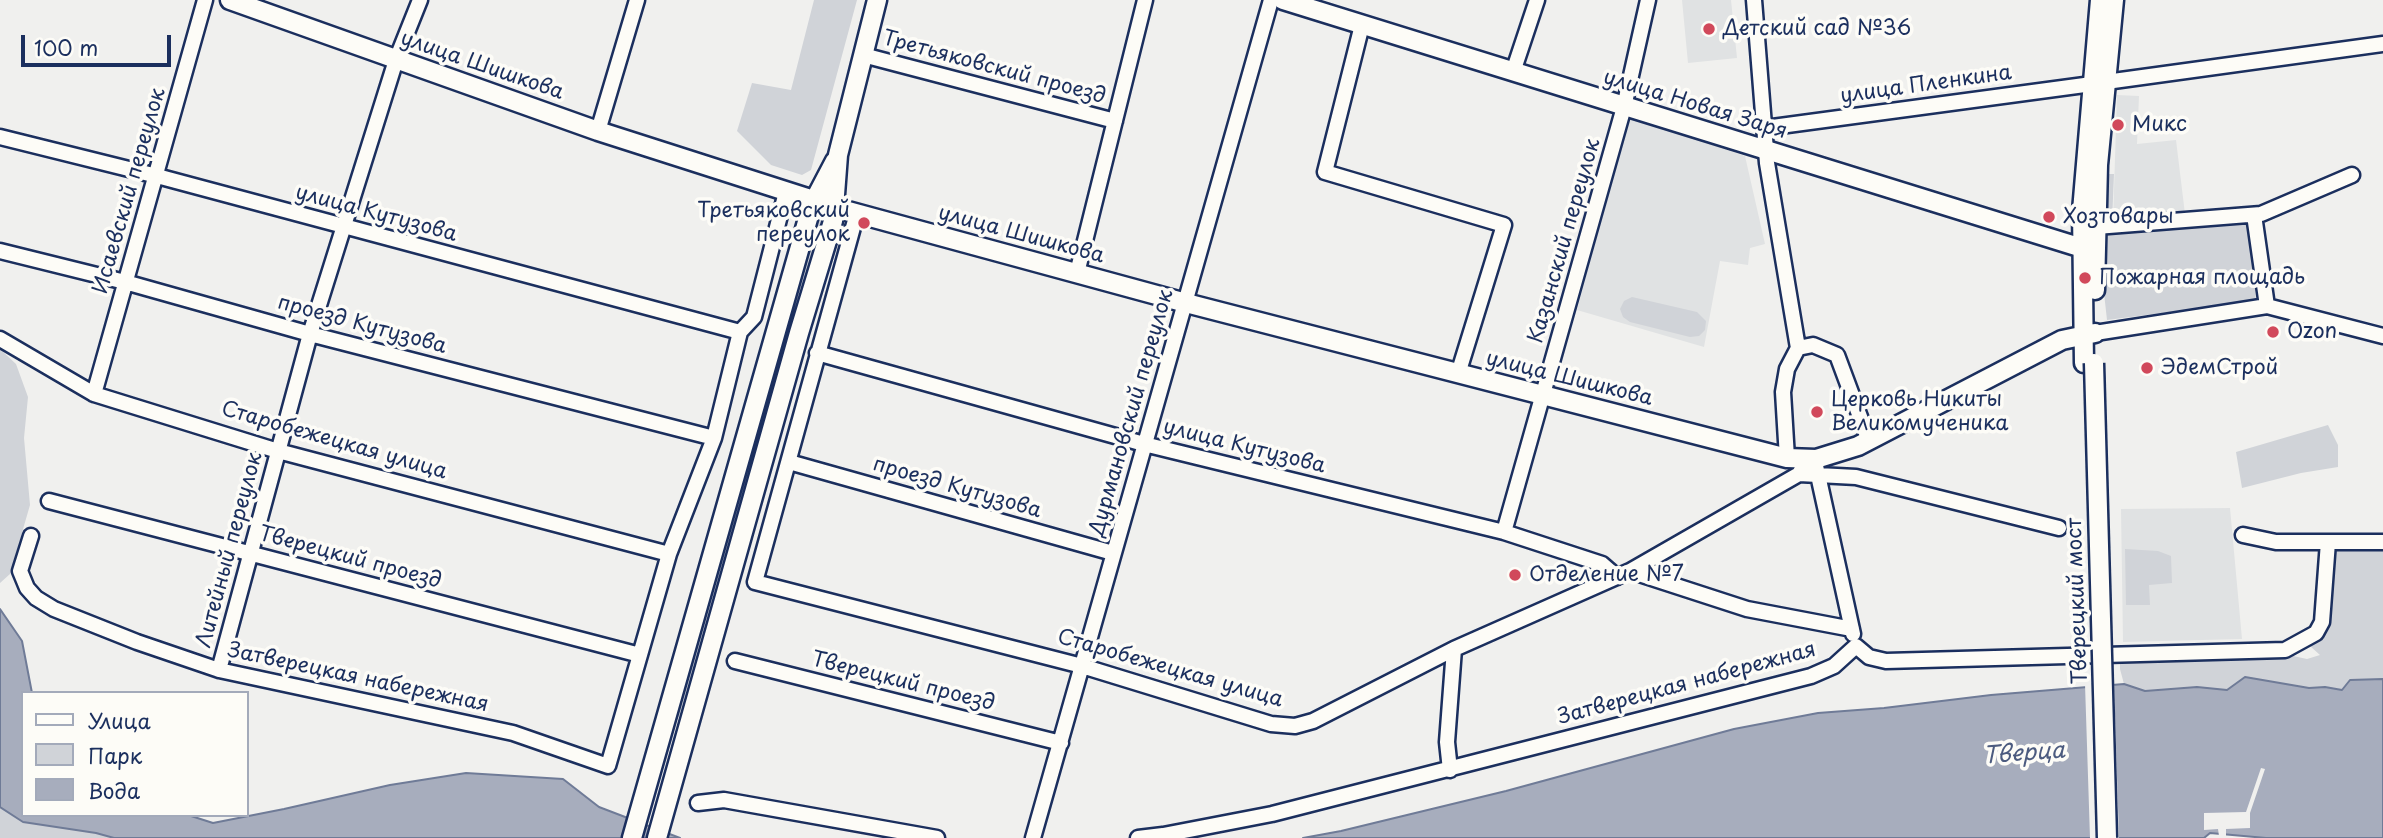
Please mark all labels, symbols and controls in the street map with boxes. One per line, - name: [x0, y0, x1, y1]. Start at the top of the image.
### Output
- place label: Детский сад №36: [1723, 16, 1911, 42]
- scale bar: [24, 21, 175, 65]
- marker: Детский сад №36: [1701, 21, 1717, 37]
- street label: улица Шишкова: [397, 26, 567, 106]
- street label: Третьяковский проезд: [880, 26, 1108, 110]
- text: 100 m: [34, 31, 98, 63]
- street label: улица Пленкина: [1839, 60, 2013, 110]
- street label: улица Новая Заря: [1600, 65, 1790, 145]
- street label: Исаевский переулок: [89, 85, 171, 297]
- place label: Микс: [2132, 112, 2187, 138]
- marker: Микс: [2110, 117, 2126, 133]
- street label: Казанский переулок: [1524, 136, 1606, 346]
- street label: улица Кутузова: [292, 180, 460, 248]
- place label: Третьяковский переулок: [697, 198, 850, 248]
- street label: улица Шишкова: [935, 201, 1107, 269]
- place label: Хозтовары: [2063, 204, 2173, 230]
- marker: Хозтовары: [2041, 209, 2057, 225]
- marker: Третьяковский переулок: [856, 215, 872, 231]
- place label: Пожарная площадь: [2099, 265, 2305, 291]
- marker: Пожарная площадь: [2077, 270, 2093, 286]
- street label: Дурмановский переулок: [1085, 287, 1179, 539]
- street label: проезд Кутузова: [275, 290, 449, 360]
- place label: Ozon: [2287, 319, 2337, 345]
- marker: Ozon: [2265, 324, 2281, 340]
- street label: улица Шишкова: [1483, 346, 1655, 412]
- place label: ЭдемСтрой: [2161, 355, 2278, 381]
- marker: ЭдемСтрой: [2139, 360, 2155, 376]
- place label: Церковь Никиты Великомученика: [1831, 387, 2008, 437]
- street label: Старобежецкая улица: [218, 397, 450, 485]
- marker: Церковь Никиты Великомученика: [1809, 404, 1825, 420]
- street label: улица Кутузова: [1160, 415, 1328, 479]
- street label: Литейный переулок: [192, 449, 268, 651]
- street label: проезд Кутузова: [870, 452, 1044, 524]
- street label: Тверецкий мост: [2062, 517, 2094, 685]
- street label: Тверецкий проезд: [256, 522, 444, 594]
- place label: Отделение №7: [1529, 562, 1684, 588]
- marker: Отделение №7: [1507, 567, 1523, 583]
- street label: Старобежецкая улица: [1054, 625, 1286, 713]
- street label: Затверецкая набережная: [1555, 637, 1819, 731]
- street label: Затверецкая набережная: [225, 638, 491, 718]
- street label: Тверецкий проезд: [809, 647, 997, 717]
- legend: [21, 691, 248, 817]
- text: Улица: [88, 704, 151, 736]
- water label: Тверца: [1982, 737, 2066, 771]
- text: Парк: [88, 739, 142, 771]
- text: Вода: [88, 774, 140, 806]

